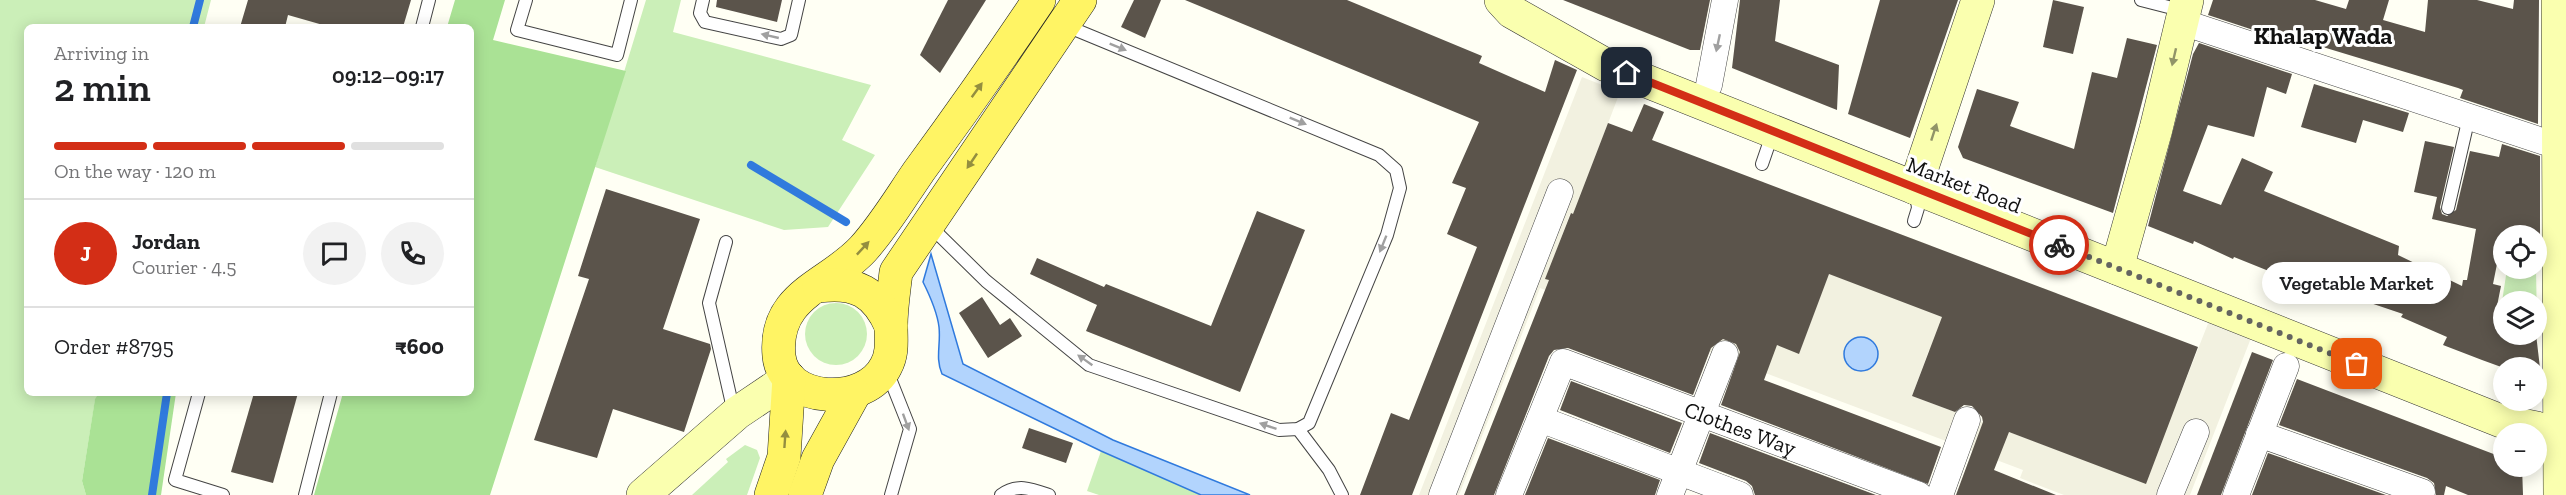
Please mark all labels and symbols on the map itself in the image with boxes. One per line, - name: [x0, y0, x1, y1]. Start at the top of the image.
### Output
- district label: Khalap Wada: [2253, 21, 2393, 50]
- one-way arrow: [760, 31, 779, 41]
- one-way arrow: [1713, 34, 1723, 52]
- one-way arrow: [1109, 43, 1127, 52]
- pin: [1601, 47, 1652, 98]
- one-way arrow: [2168, 48, 2178, 66]
- one-way arrow: [971, 83, 983, 99]
- one-way arrow: [1290, 116, 1308, 126]
- one-way arrow: [1930, 123, 1939, 141]
- street label: Market Road: [1903, 151, 2025, 219]
- one-way arrow: [967, 152, 978, 169]
- courier: [2029, 215, 2089, 275]
- one-way arrow: [1378, 235, 1388, 253]
- one-way arrow: [856, 240, 870, 255]
- callout: Vegetable Market: [2262, 262, 2452, 304]
- pin: [2331, 338, 2382, 389]
- one-way arrow: [1077, 354, 1093, 366]
- street label: Clothes Way: [1681, 395, 1801, 462]
- one-way arrow: [902, 413, 912, 431]
- one-way arrow: [1259, 420, 1277, 430]
- one-way arrow: [781, 429, 790, 448]

